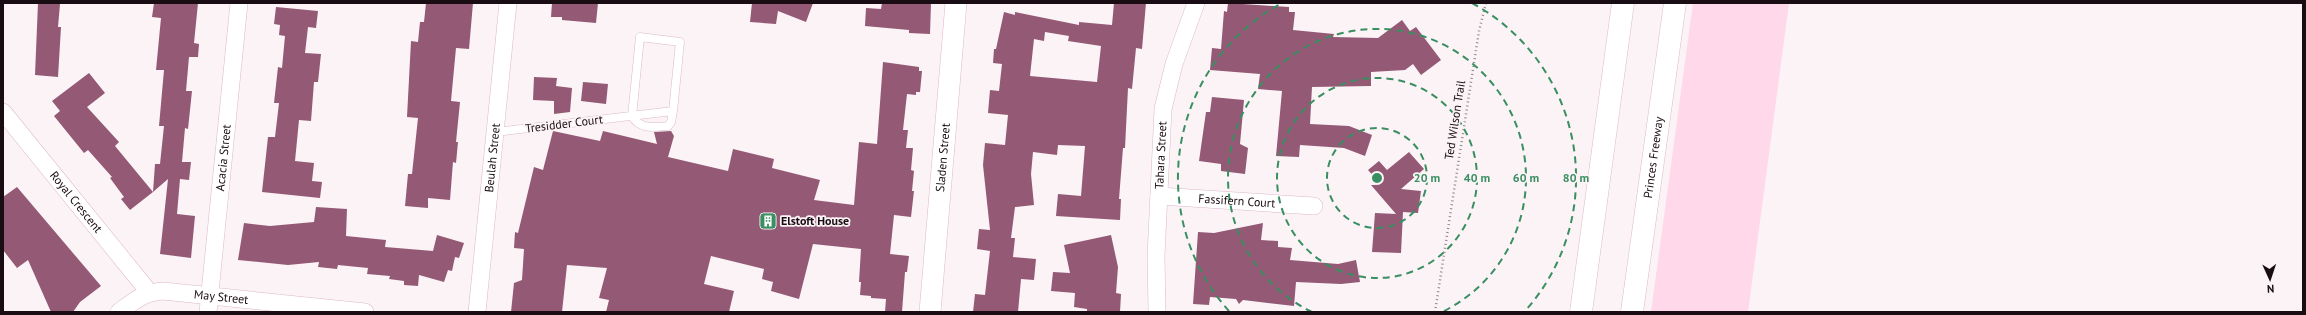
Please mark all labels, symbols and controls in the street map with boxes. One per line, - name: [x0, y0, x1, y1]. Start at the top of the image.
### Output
- street label: Ted Wilson Trail: [1441, 79, 1468, 161]
- street label: Tresidder Court: [524, 111, 604, 136]
- street label: Princes Freeway: [1640, 115, 1666, 199]
- street label: Tahara Street: [1151, 121, 1169, 189]
- street label: Beulah Street: [481, 122, 503, 193]
- street label: Sladen Street: [932, 123, 953, 192]
- street label: Acacia Street: [212, 124, 234, 192]
- street label: Royal Crescent: [47, 168, 106, 236]
- text: 20 m: [1414, 170, 1440, 185]
- text: 40 m: [1464, 170, 1490, 185]
- text: 60 m: [1513, 170, 1539, 185]
- text: 80 m: [1563, 170, 1589, 185]
- centre of rings: [1370, 171, 1384, 185]
- street label: Fassifern Court: [1198, 191, 1276, 210]
- building icon: Elstoft House: [758, 211, 778, 231]
- place label: Elstoft House: [781, 213, 849, 228]
- north arrow: [2250, 259, 2290, 299]
- text: N: [2267, 282, 2275, 296]
- street label: May Street: [193, 286, 249, 307]

